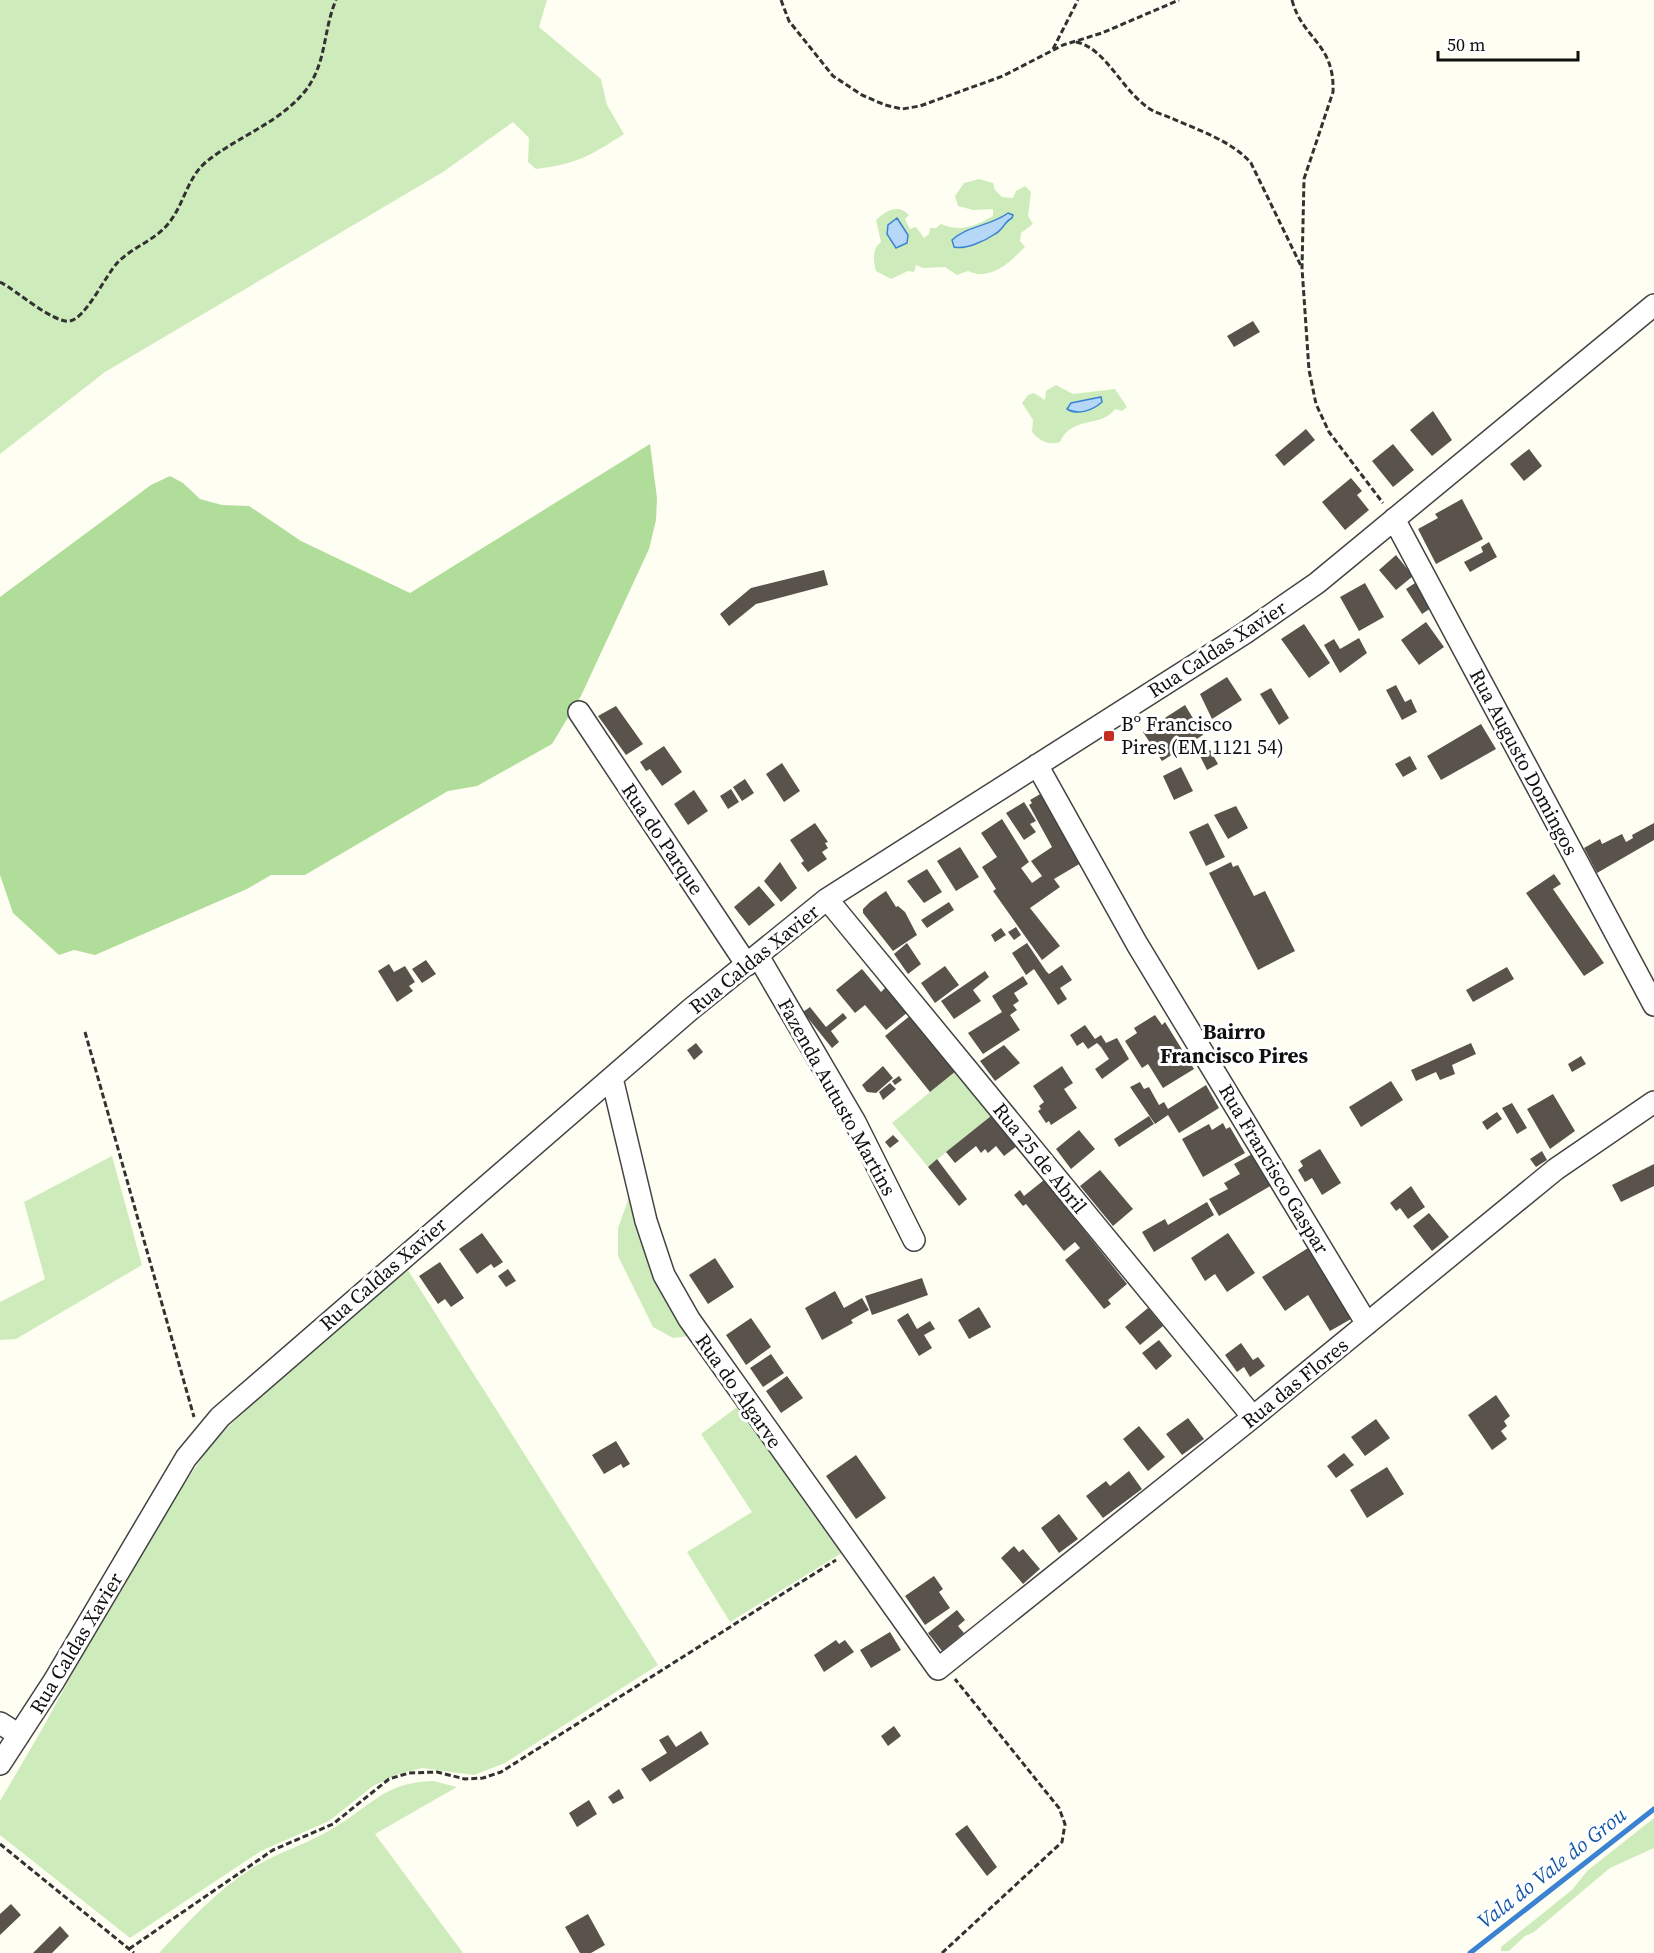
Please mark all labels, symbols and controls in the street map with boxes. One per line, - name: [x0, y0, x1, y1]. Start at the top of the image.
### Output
- scale bar: [1438, 24, 1578, 62]
- text: 50 m: [1447, 32, 1485, 57]
- street label: Rua Caldas Xavier: [1142, 593, 1292, 704]
- street label: Rua Augusto Domingos: [1463, 664, 1585, 860]
- place label: Bº Francisco Pires (EM 1121 54): [1121, 710, 1284, 761]
- marker: Bº Francisco Pires (EM 1121 54): [1102, 729, 1116, 743]
- street label: Rua do Parque: [615, 778, 711, 900]
- street label: Rua Caldas Xavier: [683, 897, 825, 1020]
- street label: Fazenda Autusto Martins: [771, 993, 903, 1201]
- district label: Bairro Francisco Pires: [1160, 1017, 1309, 1070]
- street label: Rua Francisco Gaspar: [1212, 1079, 1336, 1259]
- street label: Rua 25 de Abril: [987, 1097, 1093, 1219]
- street label: Rua Caldas Xavier: [313, 1211, 453, 1337]
- street label: Rua do Algarve: [689, 1328, 789, 1454]
- street label: Rua das Flores: [1236, 1331, 1354, 1435]
- street label: Rua Caldas Xavier: [23, 1567, 130, 1719]
- water label: Vala do Vale do Grou: [1471, 1800, 1632, 1935]

